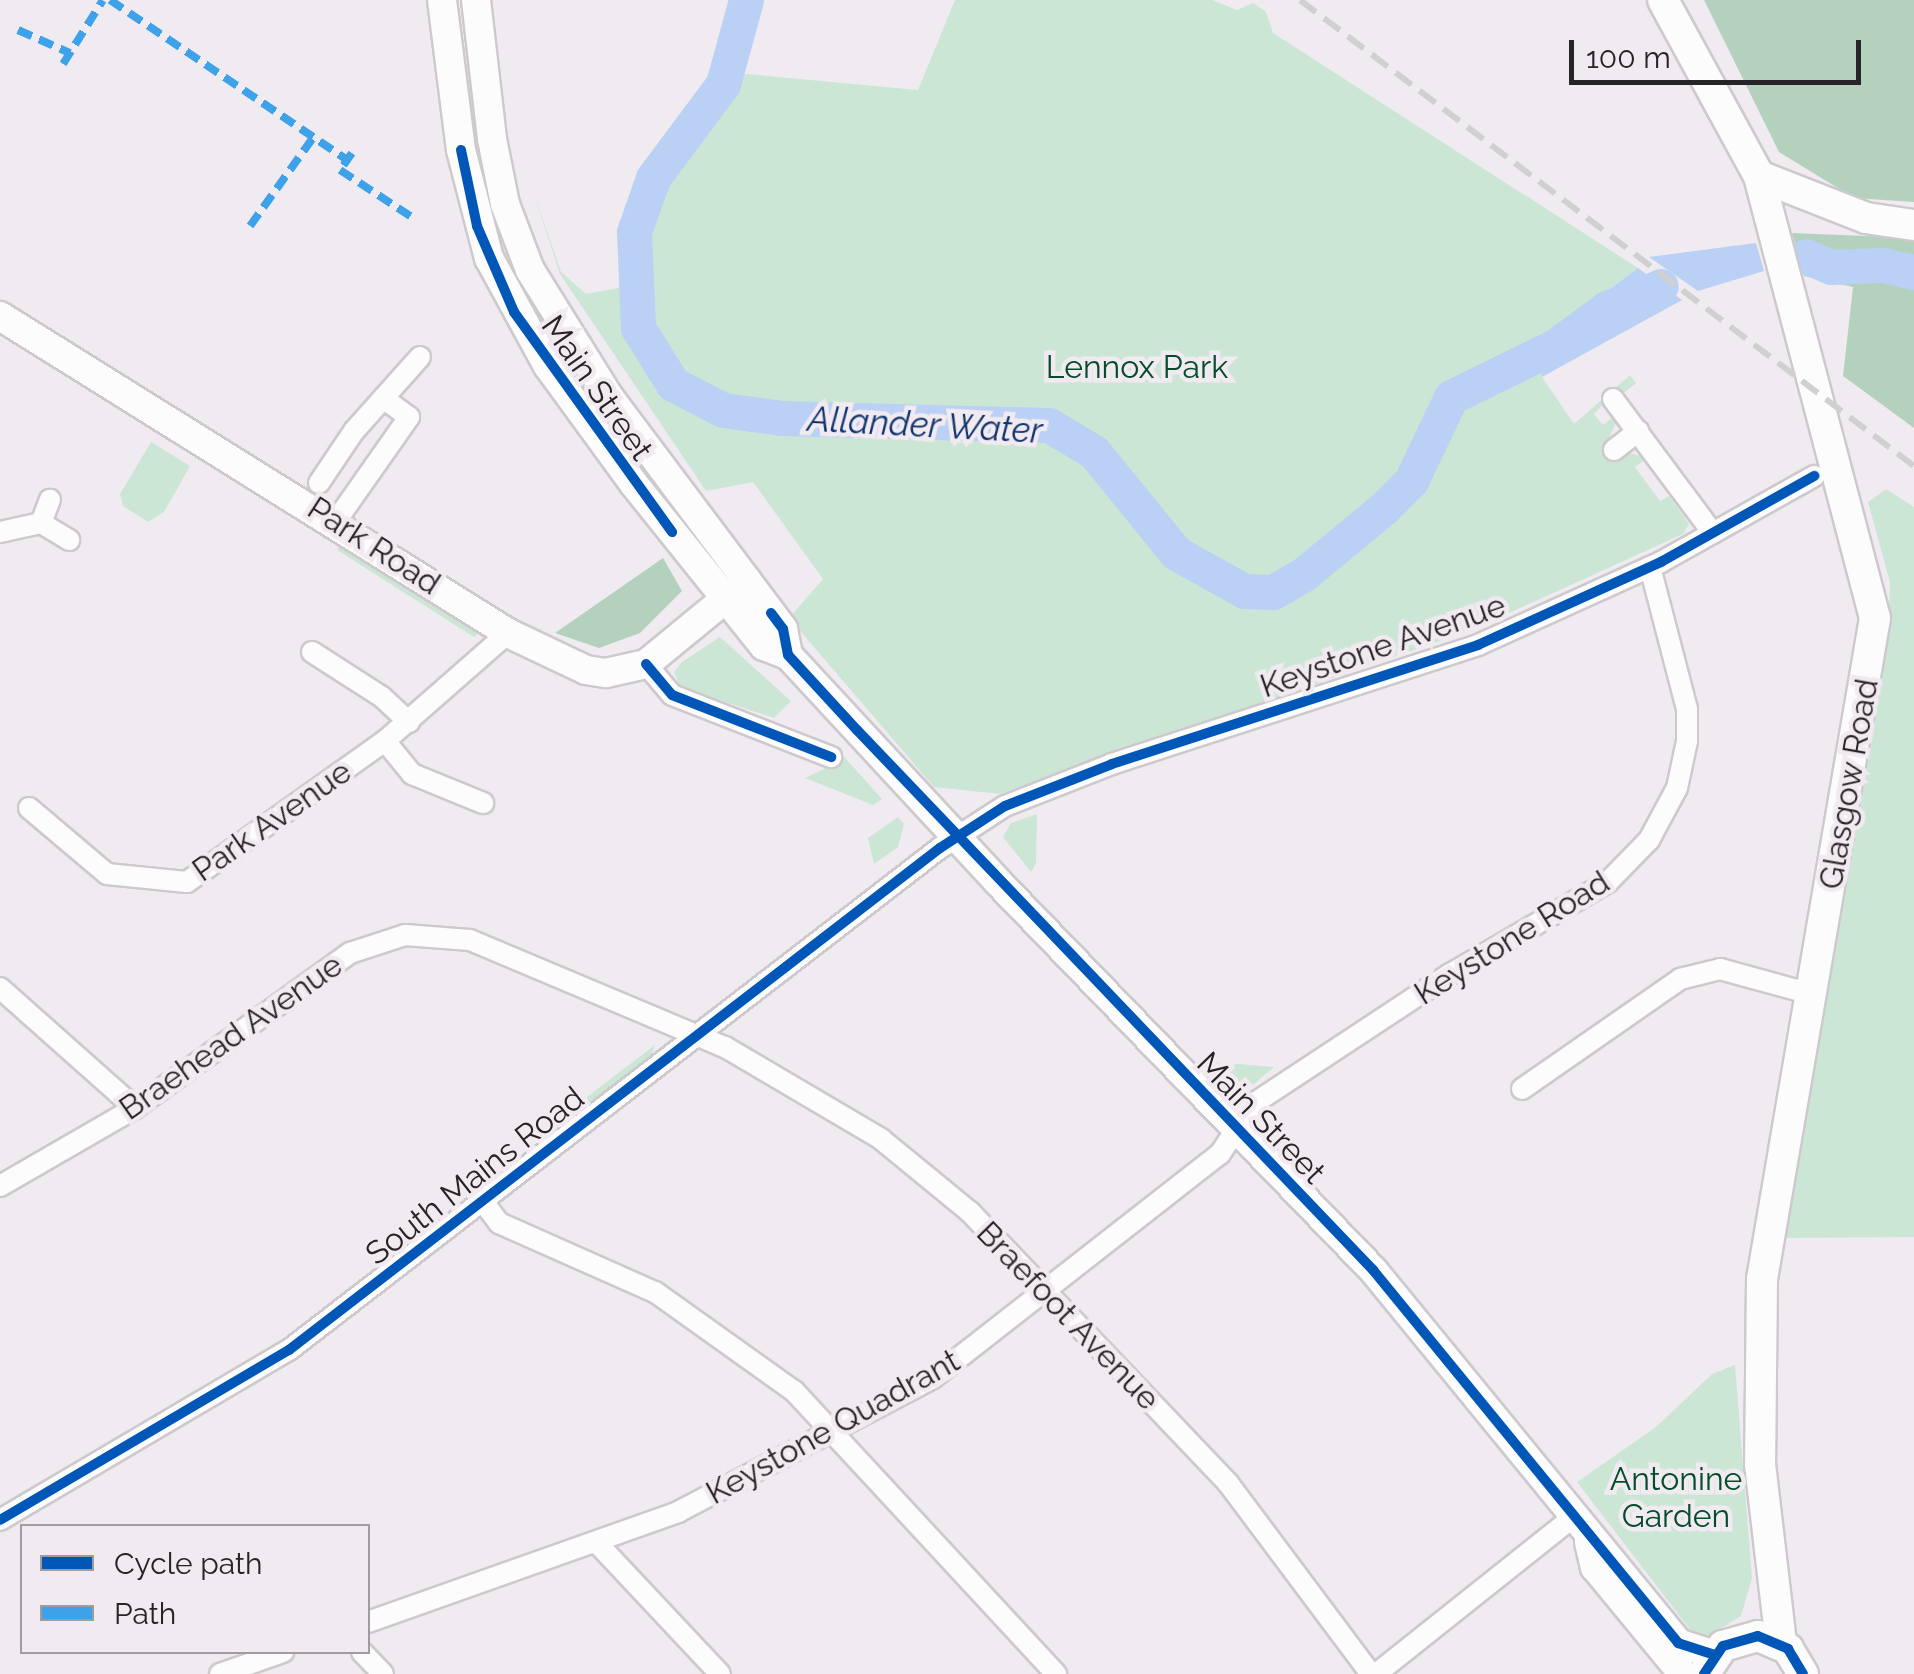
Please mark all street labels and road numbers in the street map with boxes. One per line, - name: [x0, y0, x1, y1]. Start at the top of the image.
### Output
- street label: Main Street: [533, 308, 661, 468]
- street label: Park Road: [301, 489, 447, 603]
- street label: Keystone Avenue: [1255, 586, 1511, 706]
- street label: Glasgow Road: [1812, 675, 1886, 893]
- street label: Park Avenue: [185, 752, 359, 890]
- street label: Keystone Road: [1408, 863, 1616, 1013]
- street label: Braehead Avenue: [112, 946, 350, 1128]
- street label: Main Street: [1189, 1044, 1333, 1192]
- street label: South Mains Road: [358, 1079, 592, 1273]
- street label: Braefoot Avenue: [968, 1214, 1168, 1418]
- street label: Keystone Quadrant: [700, 1341, 966, 1513]

